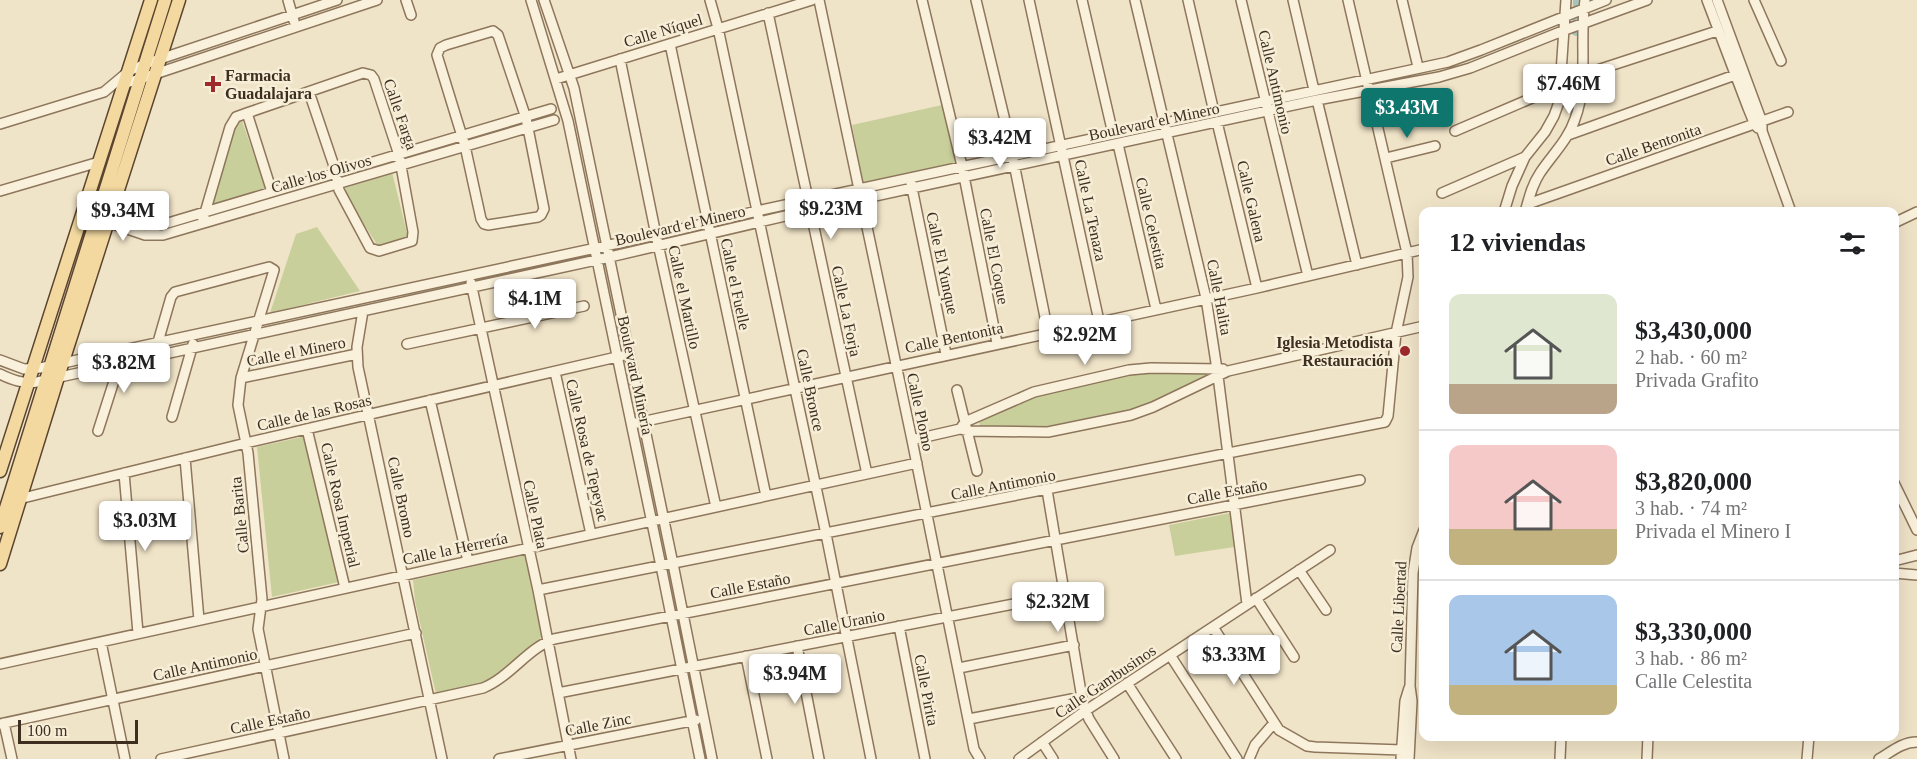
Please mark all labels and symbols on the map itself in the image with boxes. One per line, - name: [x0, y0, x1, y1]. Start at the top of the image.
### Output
- street label: Calle Níquel: [622, 10, 705, 51]
- street label: Calle Antimonio: [1255, 28, 1296, 136]
- pin: $7.46M: [1520, 64, 1618, 115]
- place label: Farmacia Guadalajara: [225, 67, 312, 103]
- street label: Calle Farga: [380, 76, 421, 152]
- marker: Farmacia Guadalajara: [206, 77, 220, 91]
- pin: $3.43M: [1358, 88, 1456, 139]
- street label: Boulevard el Minero: [1087, 99, 1221, 144]
- pin: $3.42M: [951, 118, 1049, 169]
- street label: Calle Bentonita: [1603, 120, 1703, 169]
- street label: Calle los Olivos: [269, 151, 373, 196]
- street label: Calle La Tenaza: [1071, 158, 1110, 262]
- street label: Calle Galena: [1234, 159, 1269, 243]
- street label: Calle Celestita: [1133, 176, 1170, 271]
- pin: $9.23M: [782, 189, 880, 240]
- pin: $9.34M: [74, 191, 172, 242]
- street label: Boulevard el Minero: [613, 202, 747, 249]
- street label: Calle El Coque: [976, 206, 1012, 306]
- street label: Calle El Yunque: [922, 210, 962, 316]
- street label: Calle el Fuelle: [717, 237, 754, 332]
- street label: Calle el Martillo: [665, 244, 704, 351]
- street label: Calle Halita: [1204, 258, 1235, 336]
- street label: Calle La Forja: [828, 264, 864, 358]
- pin: $4.1M: [493, 279, 577, 330]
- street label: Boulevard Minería: [615, 314, 656, 436]
- pin: $2.92M: [1036, 315, 1134, 366]
- street label: Calle Bentonita: [903, 319, 1005, 356]
- street label: Calle el Minero: [245, 334, 347, 369]
- place label: Iglesia Metodista Restauración: [1276, 334, 1393, 369]
- pin: $3.82M: [75, 343, 173, 394]
- marker: Iglesia Metodista Restauración: [1398, 344, 1412, 358]
- street label: Calle Bronce: [793, 347, 828, 433]
- street label: Calle Plomo: [904, 371, 937, 453]
- street label: Calle Rosa de Tepeyac: [562, 377, 612, 523]
- street label: Calle de las Rosas: [255, 391, 373, 434]
- street label: Calle Rosa Imperial: [317, 441, 363, 570]
- street label: Calle Bromo: [385, 455, 418, 539]
- street label: Calle Antimonio: [949, 466, 1057, 503]
- street label: Calle Estaño: [1186, 475, 1269, 508]
- street label: Calle Barita: [227, 476, 252, 554]
- street label: Calle Plata: [520, 478, 551, 550]
- pin: $3.03M: [96, 501, 194, 552]
- street label: Calle la Herrería: [401, 529, 509, 568]
- street label: Calle Libertad: [1388, 561, 1409, 653]
- street label: Calle Estaño: [709, 569, 792, 602]
- pin: $2.32M: [1009, 582, 1107, 633]
- street label: Calle Uranio: [802, 606, 886, 639]
- pin: $3.33M: [1185, 635, 1283, 686]
- street label: Calle Gambusinos: [1052, 641, 1159, 721]
- street label: Calle Antimonio: [151, 645, 259, 684]
- street label: Calle Pirita: [911, 653, 942, 727]
- pin: $3.94M: [746, 654, 844, 705]
- street label: Calle Estaño: [229, 704, 312, 737]
- street label: Calle Zinc: [564, 710, 633, 739]
- scale bar: [18, 717, 138, 744]

